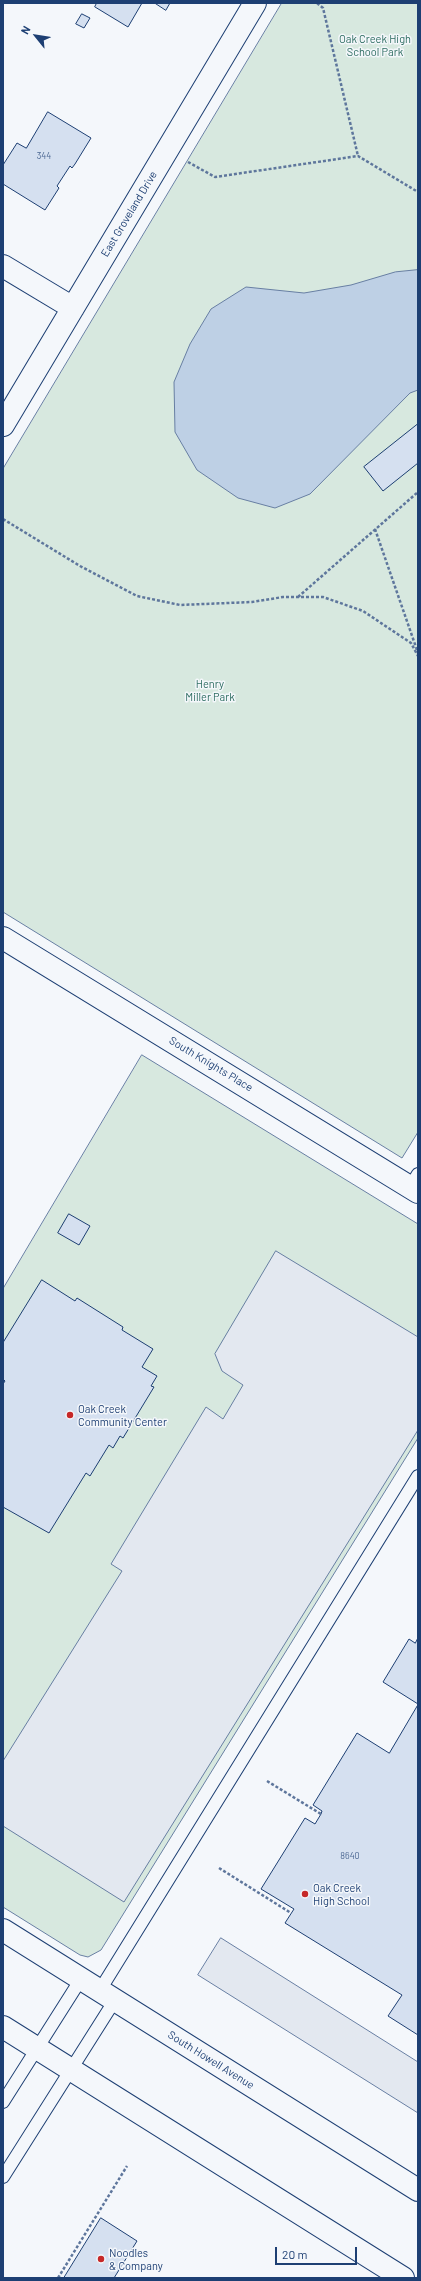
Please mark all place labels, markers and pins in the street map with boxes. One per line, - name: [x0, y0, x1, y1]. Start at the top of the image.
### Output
- place label: Oak Creek Community Center: [78, 1402, 167, 1428]
- marker: Oak Creek Community Center: [65, 1410, 75, 1420]
- place label: Oak Creek High School: [313, 1881, 370, 1907]
- marker: Oak Creek High School: [300, 1889, 310, 1899]
- place label: Noodles & Company: [109, 2246, 163, 2272]
- marker: Noodles & Company: [96, 2254, 106, 2264]

